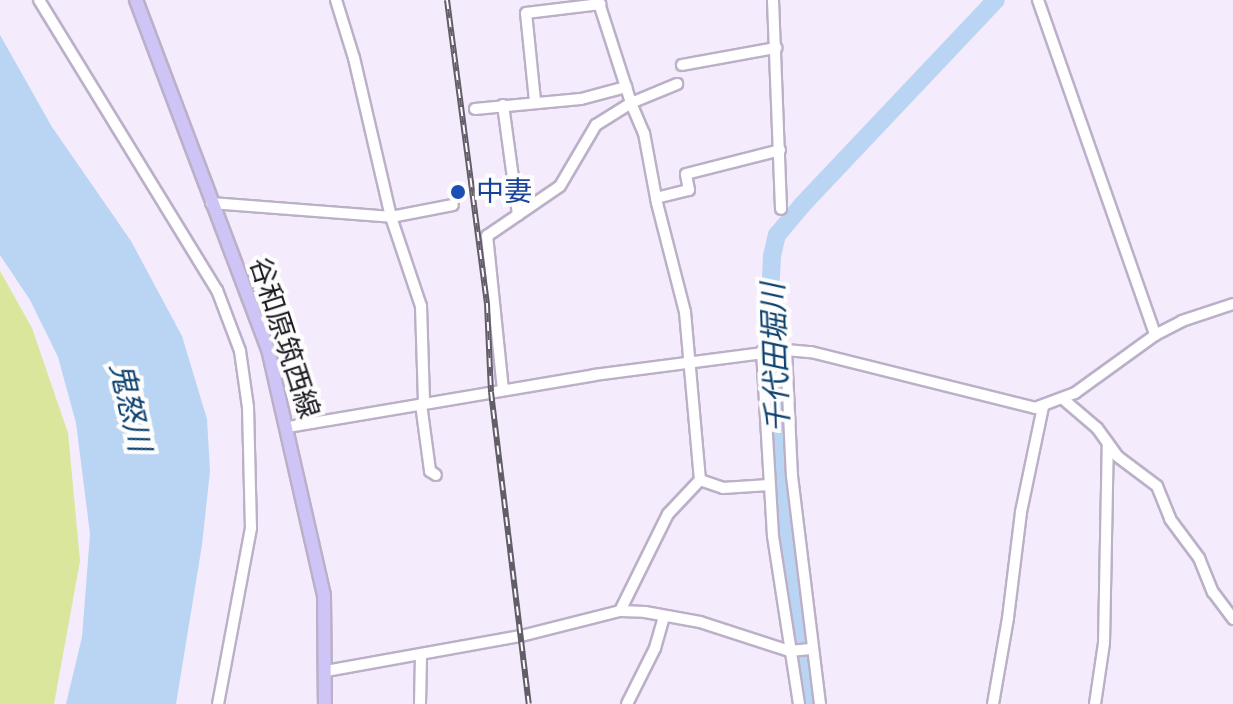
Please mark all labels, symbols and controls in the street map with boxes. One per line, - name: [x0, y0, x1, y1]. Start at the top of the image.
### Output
- place label: 中妻: [476, 175, 532, 209]
- marker: 中妻: [447, 181, 469, 203]
- street label: 谷和原筑西線: [242, 253, 326, 423]
- water label: 千代田堀川: [755, 282, 797, 434]
- water label: 鬼怒川: [102, 359, 158, 455]

